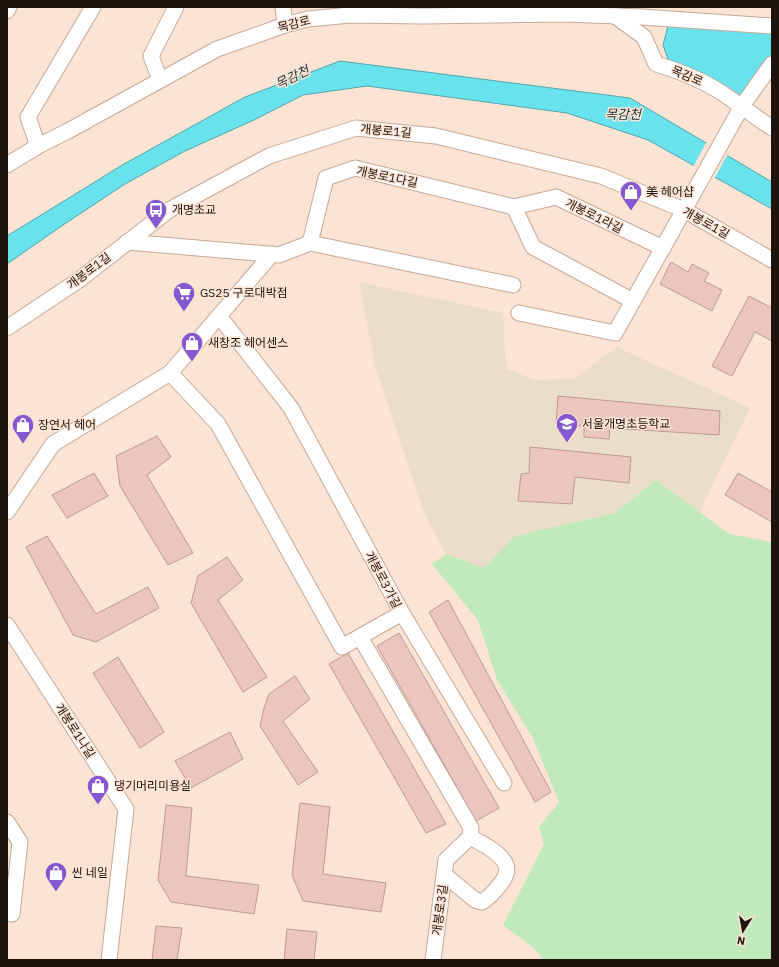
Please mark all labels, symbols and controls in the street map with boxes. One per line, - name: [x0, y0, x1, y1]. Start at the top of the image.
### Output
- street label: 목감로: [276, 12, 312, 35]
- water label: 목감천: [272, 61, 313, 93]
- street label: 목감로: [669, 62, 705, 89]
- water label: 목감천: [605, 106, 642, 123]
- street label: 개봉로1길: [360, 121, 412, 140]
- street label: 개봉로1다길: [355, 163, 419, 190]
- shop icon: 美 헤어샵: [618, 179, 644, 212]
- place label: 美 헤어샵: [646, 184, 694, 199]
- street label: 개봉로1라길: [563, 195, 626, 236]
- bus stop icon: 개명초교: [143, 197, 169, 230]
- place label: 개명초교: [172, 202, 216, 217]
- street label: 개봉로1길: [680, 204, 732, 242]
- street label: 개봉로1길: [64, 249, 114, 292]
- supermarket icon: GS25 구로대박점: [171, 280, 197, 313]
- place label: GS25 구로대박점: [200, 285, 288, 300]
- shop icon: 새창조 헤어센스: [179, 330, 205, 363]
- place label: 새창조 헤어센스: [208, 335, 288, 350]
- school or university icon: 서울개명초등학교: [554, 411, 580, 444]
- shop icon: 장연서 헤어: [10, 412, 36, 445]
- place label: 서울개명초등학교: [582, 416, 670, 431]
- place label: 장연서 헤어: [38, 417, 96, 432]
- street label: 개봉로3가길: [362, 549, 405, 611]
- street label: 개봉로1나길: [52, 700, 99, 761]
- shop icon: 댕기머리미용실: [85, 773, 111, 806]
- place label: 댕기머리미용실: [114, 778, 191, 793]
- shop icon: 씬 네일: [43, 860, 69, 893]
- place label: 씬 네일: [72, 865, 108, 880]
- street label: 개봉로3길: [429, 883, 451, 936]
- north arrow: [723, 911, 763, 951]
- text: N: [736, 933, 746, 948]

